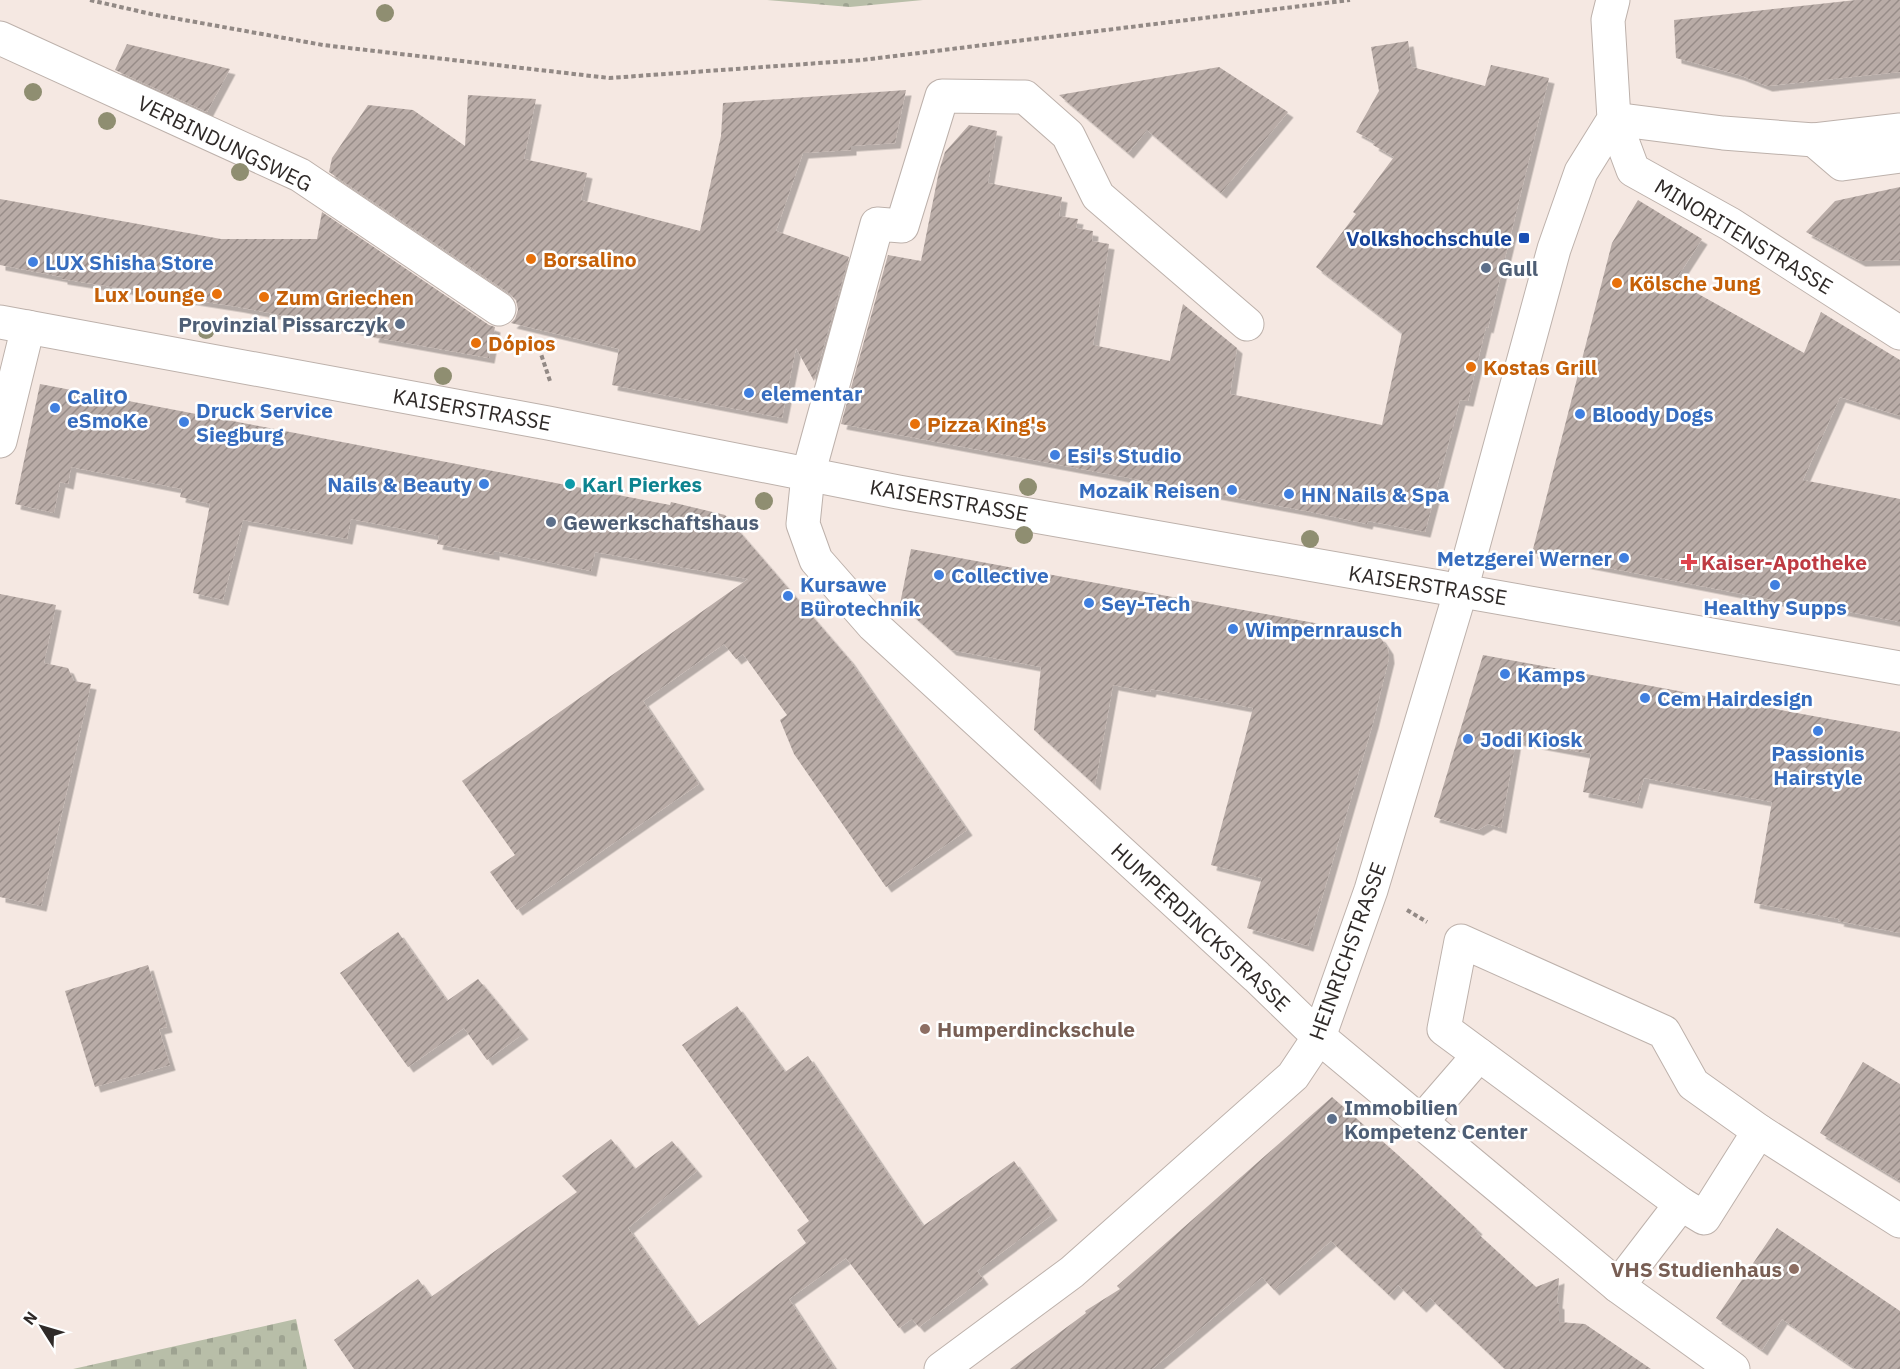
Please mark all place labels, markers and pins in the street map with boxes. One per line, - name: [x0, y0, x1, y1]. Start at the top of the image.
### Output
- place label: Volkshochschule: [1346, 224, 1512, 252]
- marker: Volkshochschule: [1517, 231, 1531, 245]
- place label: Borsalino: [543, 245, 637, 273]
- place label: LUX Shisha Store: [45, 248, 214, 276]
- marker: Borsalino: [524, 252, 538, 266]
- place label: Gull: [1498, 254, 1538, 282]
- marker: LUX Shisha Store: [26, 255, 40, 269]
- marker: Gull: [1479, 261, 1493, 275]
- place label: Kölsche Jung: [1629, 269, 1761, 297]
- marker: Kölsche Jung: [1610, 276, 1624, 290]
- place label: Lux Lounge: [94, 280, 205, 308]
- place label: Zum Griechen: [276, 283, 414, 311]
- marker: Lux Lounge: [210, 287, 224, 301]
- marker: Zum Griechen: [257, 290, 271, 304]
- place label: Provinzial Pissarczyk: [178, 310, 389, 338]
- marker: Provinzial Pissarczyk: [393, 317, 407, 331]
- place label: Dópios: [488, 329, 556, 357]
- marker: Dópios: [469, 336, 483, 350]
- place label: Kostas Grill: [1483, 353, 1597, 381]
- marker: Kostas Grill: [1464, 360, 1478, 374]
- place label: elementar: [761, 379, 863, 407]
- place label: CalitO eSmoKe: [67, 382, 148, 434]
- marker: elementar: [742, 386, 756, 400]
- place label: Druck Service Siegburg: [196, 396, 333, 448]
- place label: Bloody Dogs: [1592, 400, 1714, 428]
- marker: CalitO eSmoKe: [48, 401, 62, 415]
- marker: Bloody Dogs: [1573, 407, 1587, 421]
- place label: Pizza King's: [927, 410, 1047, 438]
- marker: Druck Service Siegburg: [177, 415, 191, 429]
- marker: Pizza King's: [908, 417, 922, 431]
- place label: Esi's Studio: [1067, 441, 1182, 469]
- marker: Esi's Studio: [1048, 448, 1062, 462]
- place label: Nails & Beauty: [327, 470, 473, 498]
- place label: Karl Pierkes: [582, 470, 702, 498]
- place label: Mozaik Reisen: [1079, 476, 1220, 504]
- marker: Nails & Beauty: [477, 477, 491, 491]
- marker: Karl Pierkes: [563, 477, 577, 491]
- place label: HN Nails & Spa: [1301, 480, 1449, 508]
- marker: Mozaik Reisen: [1225, 483, 1239, 497]
- marker: HN Nails & Spa: [1282, 487, 1296, 501]
- place label: Gewerkschaftshaus: [563, 508, 759, 536]
- marker: Gewerkschaftshaus: [544, 515, 558, 529]
- place label: Metzgerei Werner: [1437, 544, 1613, 572]
- place label: Kaiser-Apotheke: [1701, 548, 1867, 576]
- marker: Metzgerei Werner: [1617, 551, 1631, 565]
- marker: Kaiser-Apotheke: [1682, 555, 1696, 569]
- place label: Collective: [951, 561, 1049, 589]
- marker: Collective: [932, 568, 946, 582]
- place label: Kursawe Bürotechnik: [800, 570, 921, 622]
- marker: Healthy Supps: [1768, 578, 1782, 592]
- marker: Kursawe Bürotechnik: [781, 589, 795, 603]
- place label: Sey-Tech: [1101, 589, 1190, 617]
- place label: Healthy Supps: [1703, 593, 1847, 621]
- marker: Sey-Tech: [1082, 596, 1096, 610]
- place label: Wimpernrausch: [1245, 615, 1402, 643]
- marker: Wimpernrausch: [1226, 622, 1240, 636]
- place label: Kamps: [1517, 660, 1585, 688]
- marker: Kamps: [1498, 667, 1512, 681]
- place label: Cem Hairdesign: [1657, 684, 1813, 712]
- marker: Cem Hairdesign: [1638, 691, 1652, 705]
- marker: Passionis Hairstyle: [1811, 724, 1825, 738]
- place label: Jodi Kiosk: [1480, 725, 1583, 753]
- marker: Jodi Kiosk: [1461, 732, 1475, 746]
- place label: Passionis Hairstyle: [1771, 739, 1865, 791]
- place label: Humperdinckschule: [937, 1015, 1135, 1043]
- marker: Humperdinckschule: [918, 1022, 932, 1036]
- place label: Immobilien Kompetenz Center: [1344, 1093, 1528, 1145]
- marker: Immobilien Kompetenz Center: [1325, 1112, 1339, 1126]
- place label: VHS Studienhaus: [1611, 1255, 1782, 1283]
- marker: VHS Studienhaus: [1787, 1262, 1801, 1276]

